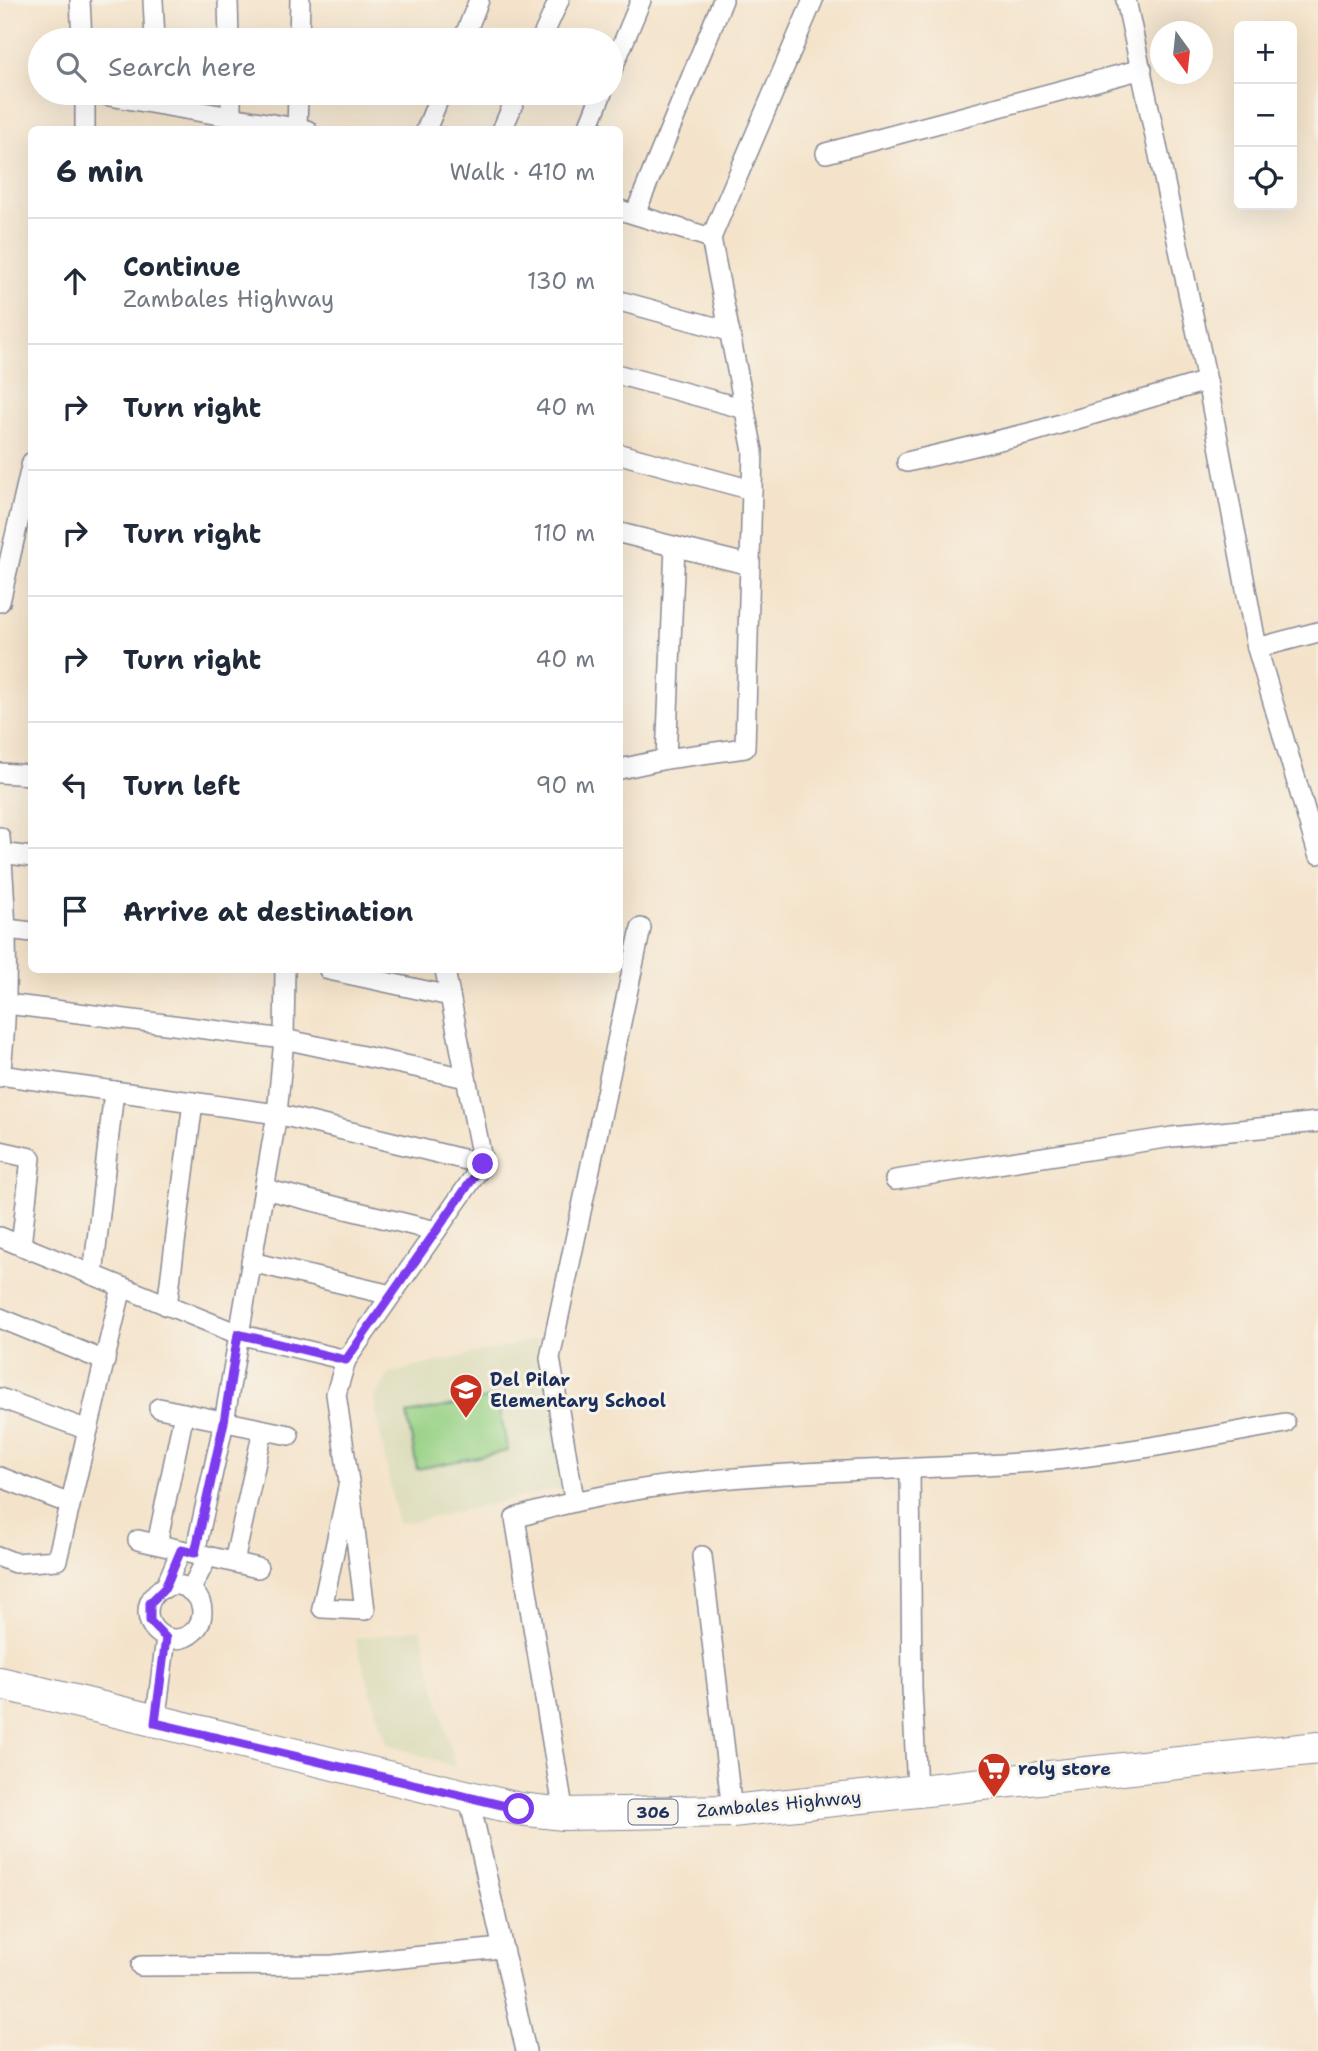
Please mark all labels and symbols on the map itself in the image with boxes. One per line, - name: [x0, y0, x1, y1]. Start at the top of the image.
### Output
- north arrow: [1150, 21, 1213, 84]
- route end: [467, 1148, 498, 1179]
- place label: Del Pilar Elementary School: [490, 1368, 666, 1413]
- school or university icon: Del Pilar Elementary School: [447, 1371, 485, 1420]
- supermarket icon: roly store: [975, 1750, 1013, 1799]
- place label: roly store: [1018, 1757, 1111, 1781]
- street label: Zambales Highway: [696, 1785, 862, 1823]
- route start: [503, 1793, 534, 1824]
- road number: 306: [628, 1800, 678, 1824]

